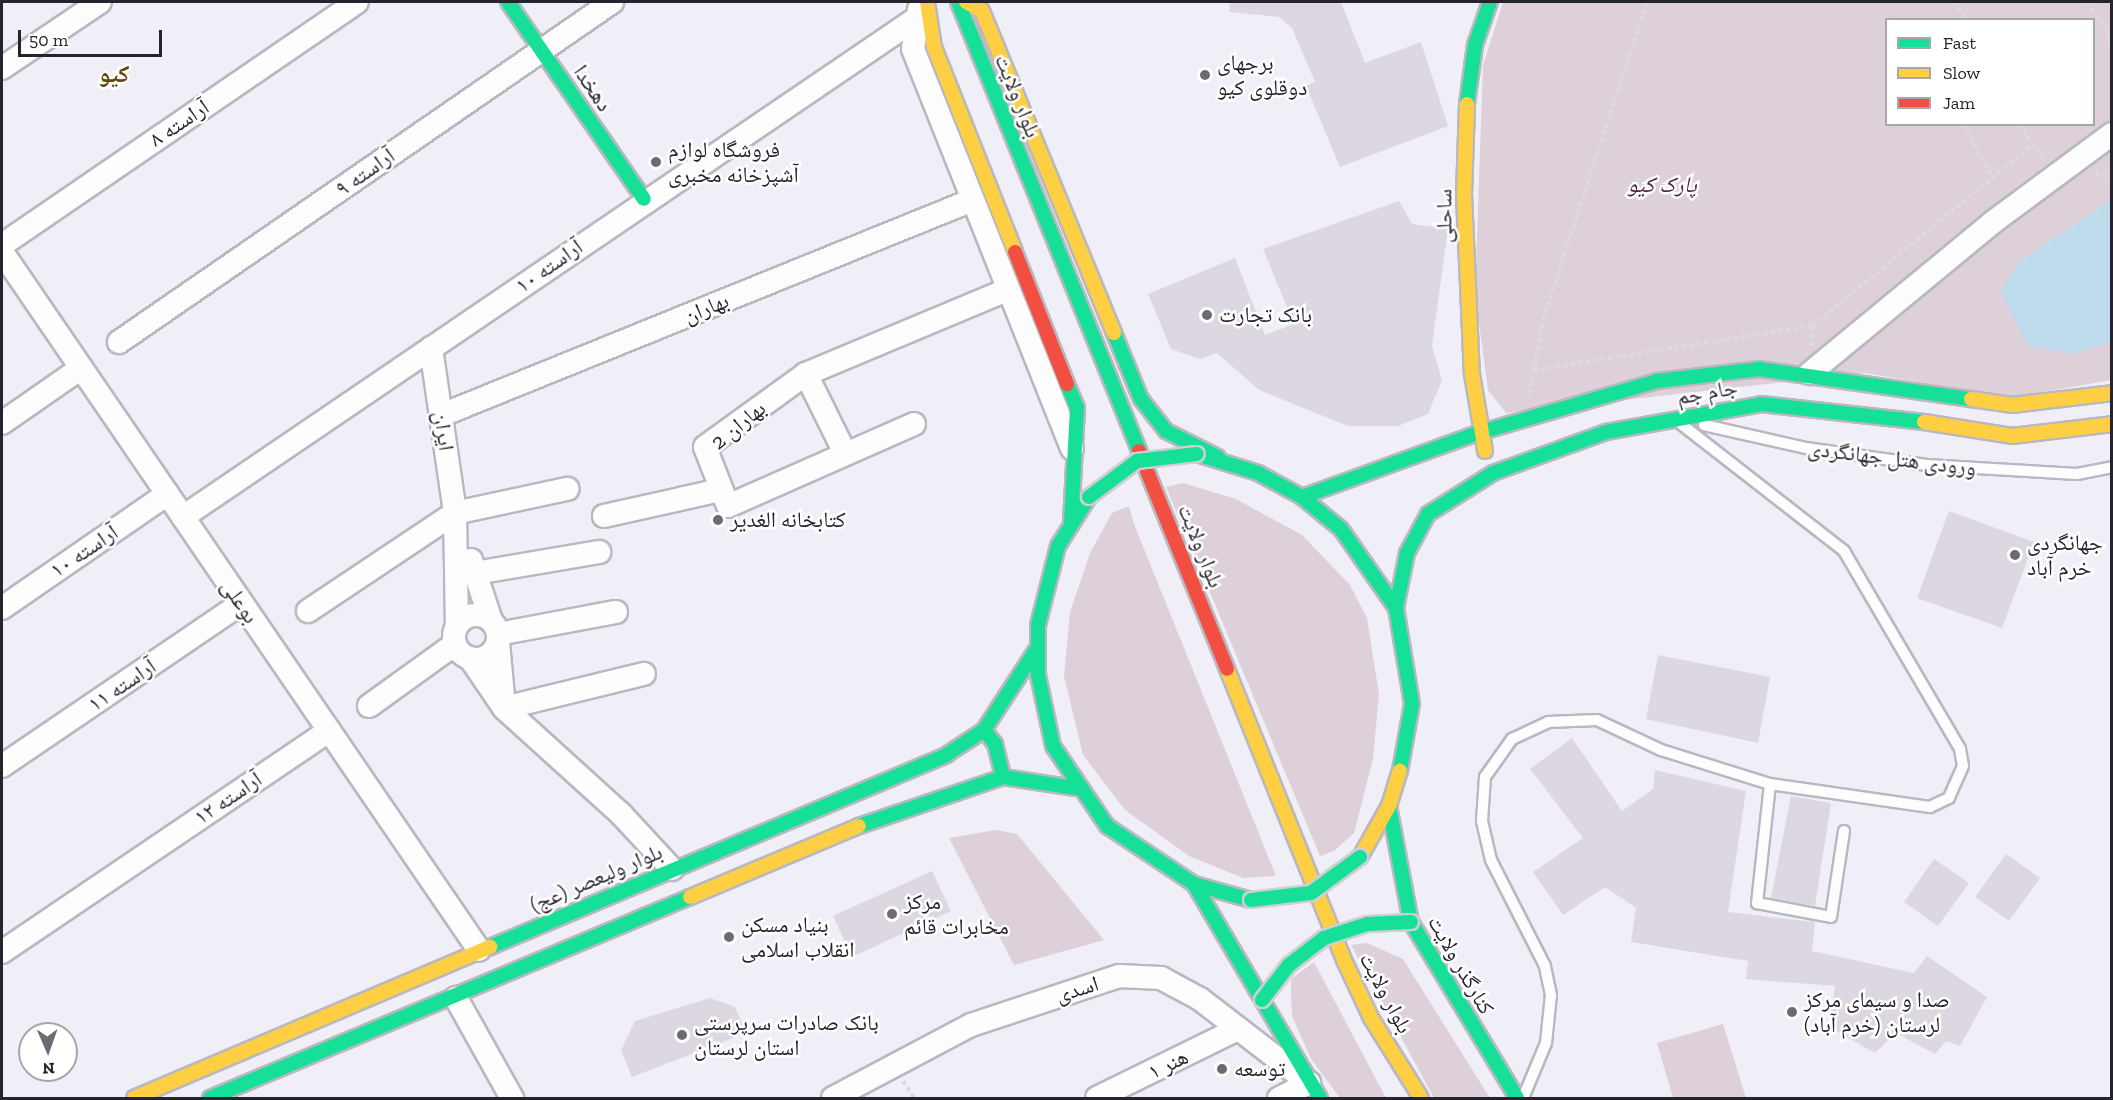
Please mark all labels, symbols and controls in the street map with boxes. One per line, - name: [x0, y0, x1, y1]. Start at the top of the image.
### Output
- scale bar: [21, 18, 165, 56]
- legend: [1885, 18, 2095, 126]
- text: 50 m: [29, 29, 68, 51]
- text: Fast: [1943, 32, 1976, 54]
- place label: برجهای دوقلوی کیو: [1217, 49, 1307, 100]
- street label: بلوار ولایت: [989, 50, 1047, 142]
- district label: کیو: [99, 60, 129, 88]
- street label: دهخدا: [568, 60, 618, 116]
- text: Slow: [1943, 62, 1980, 84]
- marker: برجهای دوقلوی کیو: [1198, 68, 1212, 82]
- text: Jam: [1943, 92, 1975, 114]
- street label: آراسته ۸: [144, 94, 214, 152]
- place label: فروشگاه لوازم آشپزخانه مخبری: [668, 136, 799, 188]
- street label: آراسته ۹: [330, 142, 400, 202]
- marker: فروشگاه لوازم آشپزخانه مخبری: [649, 155, 663, 169]
- park label: پارک کیو: [1627, 172, 1697, 198]
- street label: ساحلی: [1431, 189, 1457, 243]
- street label: آراسته ۱۰: [510, 233, 588, 299]
- street label: بهاران: [679, 287, 733, 329]
- place label: بانک تجارت: [1219, 302, 1312, 328]
- marker: بانک تجارت: [1200, 308, 1214, 322]
- street label: جام جم: [1675, 374, 1739, 410]
- street label: بهاران 2: [705, 395, 771, 455]
- street label: ایران: [428, 409, 460, 453]
- street label: ورودی هتل جهانگردی: [1806, 435, 1978, 481]
- street label: بلوار ولایت: [1172, 500, 1230, 592]
- place label: کتابخانه الغدیر: [730, 507, 846, 533]
- marker: کتابخانه الغدیر: [711, 513, 725, 527]
- street label: آراسته ۱۰: [45, 519, 123, 583]
- place label: جهانگردى خرم آباد: [2027, 529, 2103, 580]
- marker: جهانگردى خرم آباد: [2008, 548, 2022, 562]
- street label: بوعلی: [216, 574, 264, 628]
- street label: آراسته ۱۱: [83, 653, 161, 717]
- street label: ۱۲ آراسته: [189, 766, 267, 830]
- street label: بلوار ولیعصر (عج): [526, 838, 666, 918]
- place label: مرکز مخابرات قائم: [904, 888, 1009, 939]
- marker: مرکز مخابرات قائم: [885, 907, 899, 921]
- place label: بنیاد مسکن انقلاب اسلامی: [741, 911, 854, 962]
- street label: کنارگذر ولایت: [1422, 911, 1500, 1019]
- marker: بنیاد مسکن انقلاب اسلامی: [722, 930, 736, 944]
- street label: بلوار ولایت: [1354, 948, 1418, 1038]
- street label: اسدی: [1052, 970, 1102, 1008]
- place label: صدا و سیمای مرکز لرستان (خرم آباد): [1804, 986, 1950, 1038]
- marker: صدا و سیمای مرکز لرستان (خرم آباد): [1785, 1005, 1799, 1019]
- place label: بانک صادرات سرپرستی استان لرستان: [694, 1009, 879, 1060]
- north arrow: [18, 1022, 78, 1082]
- marker: بانک صادرات سرپرستی استان لرستان: [675, 1028, 689, 1042]
- street label: هنر ۱: [1144, 1043, 1192, 1085]
- place label: توسعه: [1234, 1056, 1285, 1082]
- text: N: [42, 1059, 55, 1078]
- marker: توسعه: [1215, 1062, 1229, 1076]

